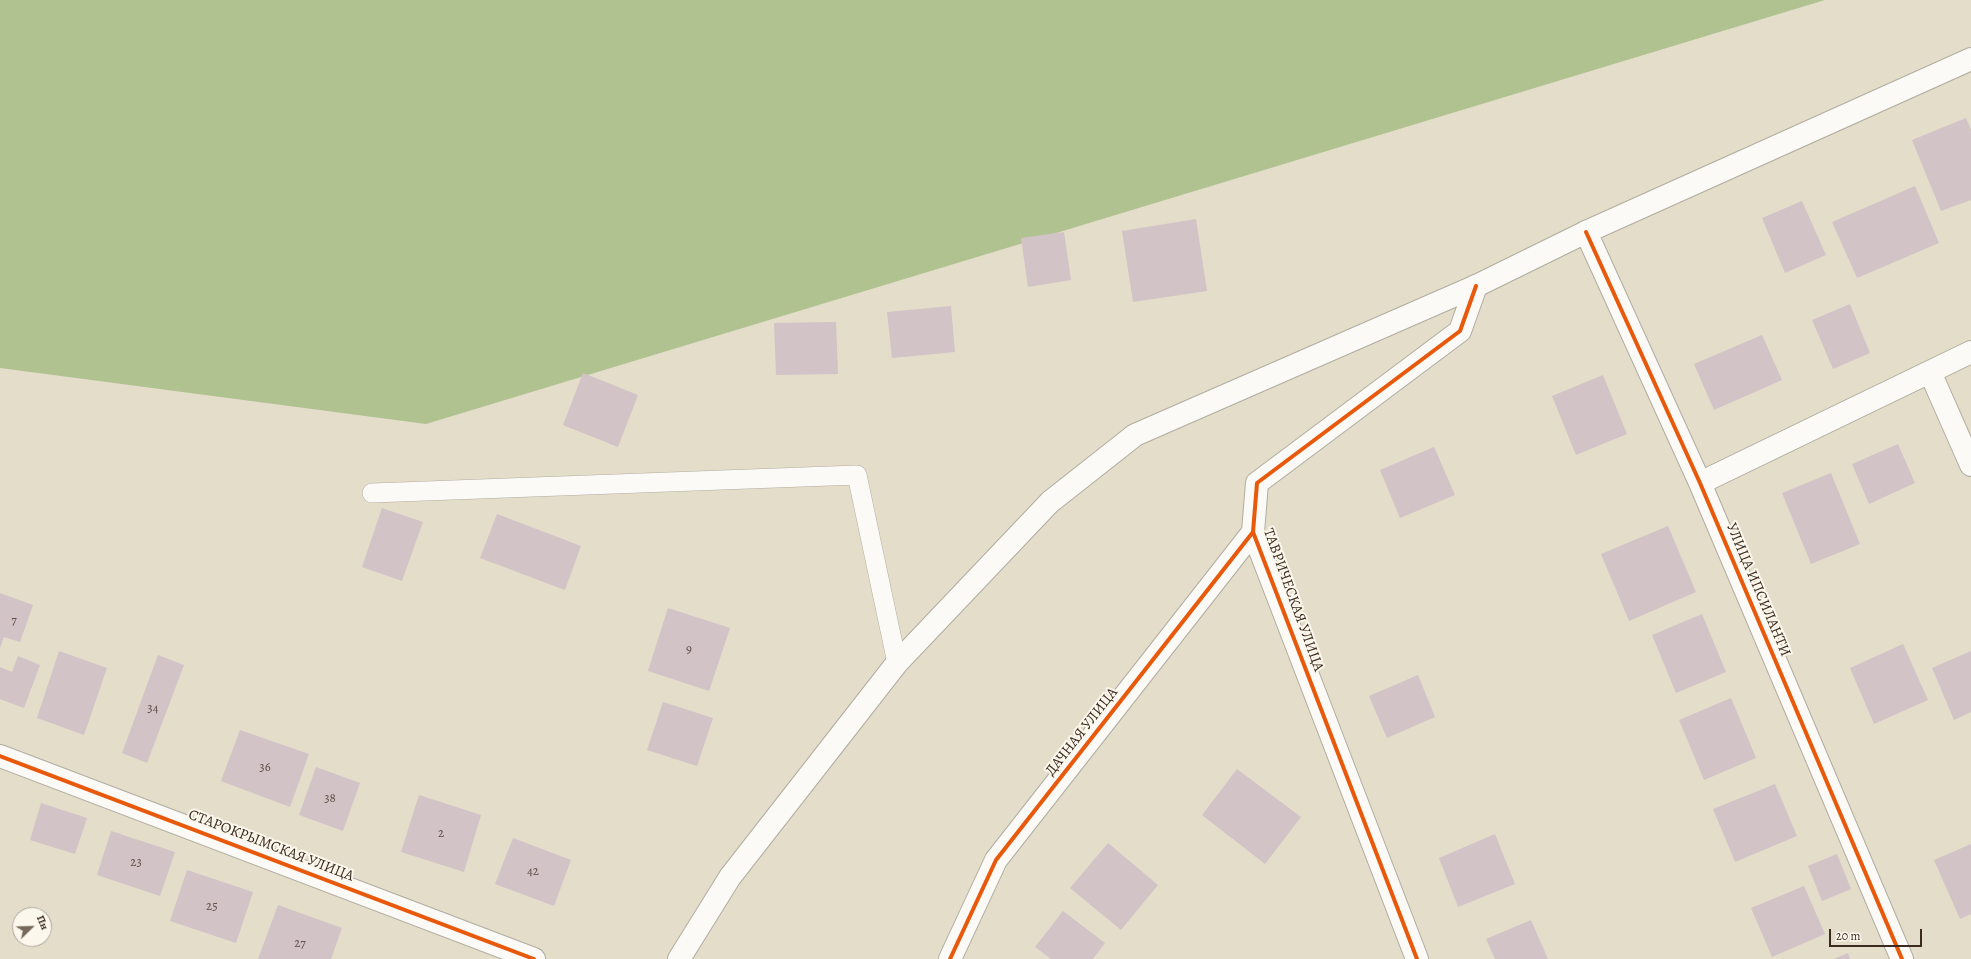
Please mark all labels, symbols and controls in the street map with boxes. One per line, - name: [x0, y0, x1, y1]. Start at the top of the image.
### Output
- street label: УЛИЦА ИПСИЛАНТИ: [1722, 521, 1794, 659]
- street label: ТАВРИЧЕСКАЯ УЛИЦА: [1259, 526, 1327, 674]
- house number: 7: [11, 613, 17, 629]
- house number: 9: [686, 642, 692, 658]
- street label: ДАЧНАЯ УЛИЦА: [1042, 684, 1122, 780]
- house number: 34: [147, 701, 159, 717]
- house number: 36: [259, 760, 271, 776]
- house number: 38: [324, 791, 336, 807]
- street label: СТАРОКРЫМСКАЯ УЛИЦА: [186, 806, 356, 886]
- house number: 2: [438, 826, 444, 842]
- house number: 23: [130, 855, 142, 871]
- house number: 42: [527, 864, 539, 880]
- house number: 25: [206, 899, 218, 915]
- north arrow: [12, 907, 52, 947]
- text: Пн: [33, 913, 52, 932]
- scale bar: [1831, 921, 1924, 947]
- text: 20 m: [1836, 928, 1860, 944]
- house number: 27: [294, 936, 306, 952]

